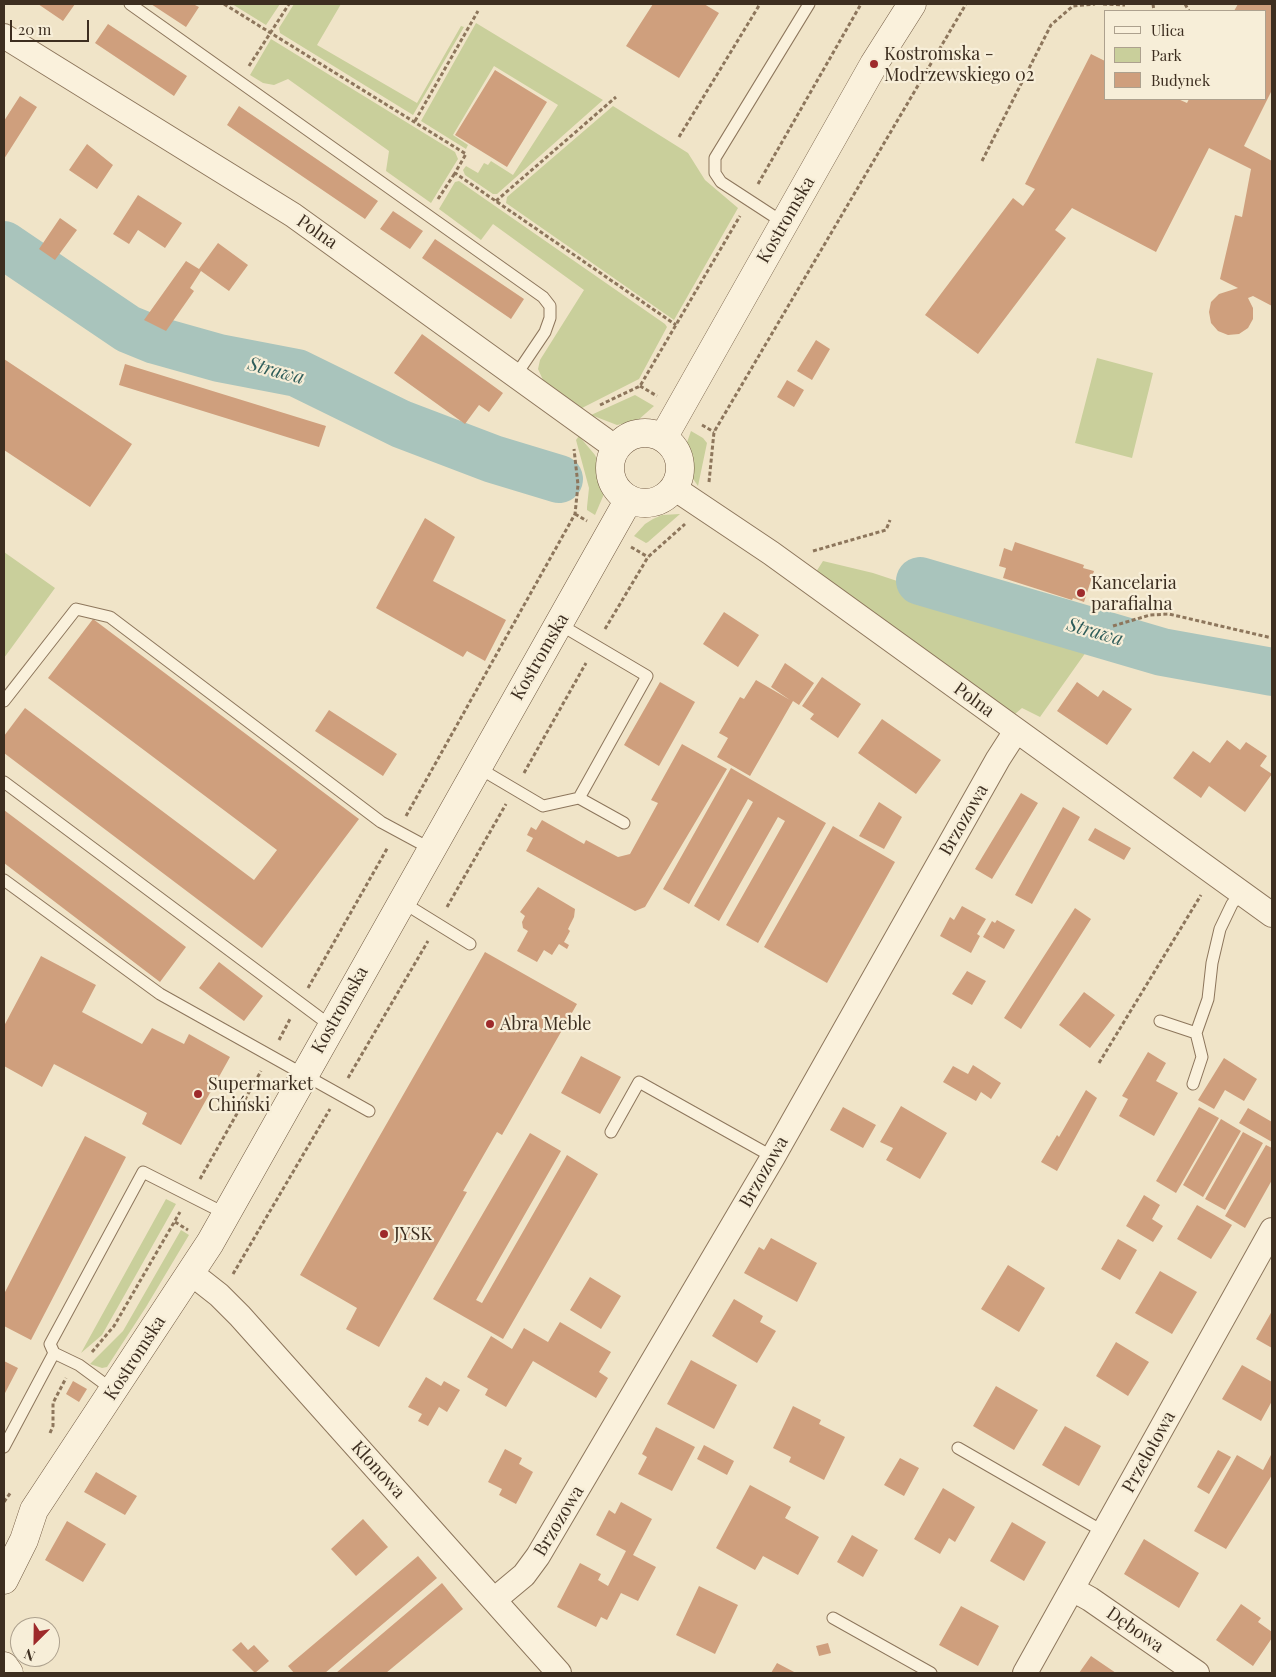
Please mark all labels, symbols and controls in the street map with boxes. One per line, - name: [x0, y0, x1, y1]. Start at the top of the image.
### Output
- scale bar: [12, 10, 91, 42]
- legend: [1104, 10, 1266, 100]
- text: 20 m: [18, 19, 51, 39]
- text: Ulica: [1151, 20, 1184, 40]
- place label: Kostromska - Modrzewskiego 02: [884, 43, 1034, 86]
- text: Park: [1151, 45, 1182, 65]
- marker: Kostromska - Modrzewskiego 02: [868, 58, 880, 70]
- text: Budynek: [1151, 70, 1210, 90]
- street label: Kostromska: [753, 173, 819, 267]
- street label: Polna: [292, 210, 342, 254]
- water label: Strawa: [245, 353, 307, 389]
- place label: Kancelaria parafialna: [1091, 572, 1177, 614]
- marker: Kancelaria parafialna: [1075, 587, 1087, 599]
- street label: Kostromska: [507, 610, 573, 704]
- water label: Strawa: [1064, 613, 1126, 651]
- street label: Polna: [950, 678, 998, 722]
- street label: Brzozowa: [935, 781, 993, 859]
- street label: Kostromska: [307, 963, 373, 1057]
- place label: Abra Meble: [500, 1013, 591, 1035]
- marker: Abra Meble: [484, 1018, 496, 1030]
- place label: Supermarket Chiński: [208, 1073, 313, 1116]
- marker: Supermarket Chiński: [192, 1088, 204, 1100]
- street label: Brzozowa: [735, 1133, 793, 1211]
- place label: JYSK: [394, 1223, 432, 1245]
- marker: JYSK: [378, 1228, 390, 1240]
- street label: Kostromska: [100, 1312, 170, 1404]
- street label: Przelotowa: [1118, 1407, 1180, 1497]
- street label: Klonowa: [347, 1437, 409, 1503]
- street label: Brzozowa: [530, 1482, 588, 1560]
- street label: Dębowa: [1102, 1603, 1168, 1657]
- north arrow: [10, 1617, 60, 1667]
- text: N: [21, 1645, 38, 1666]

